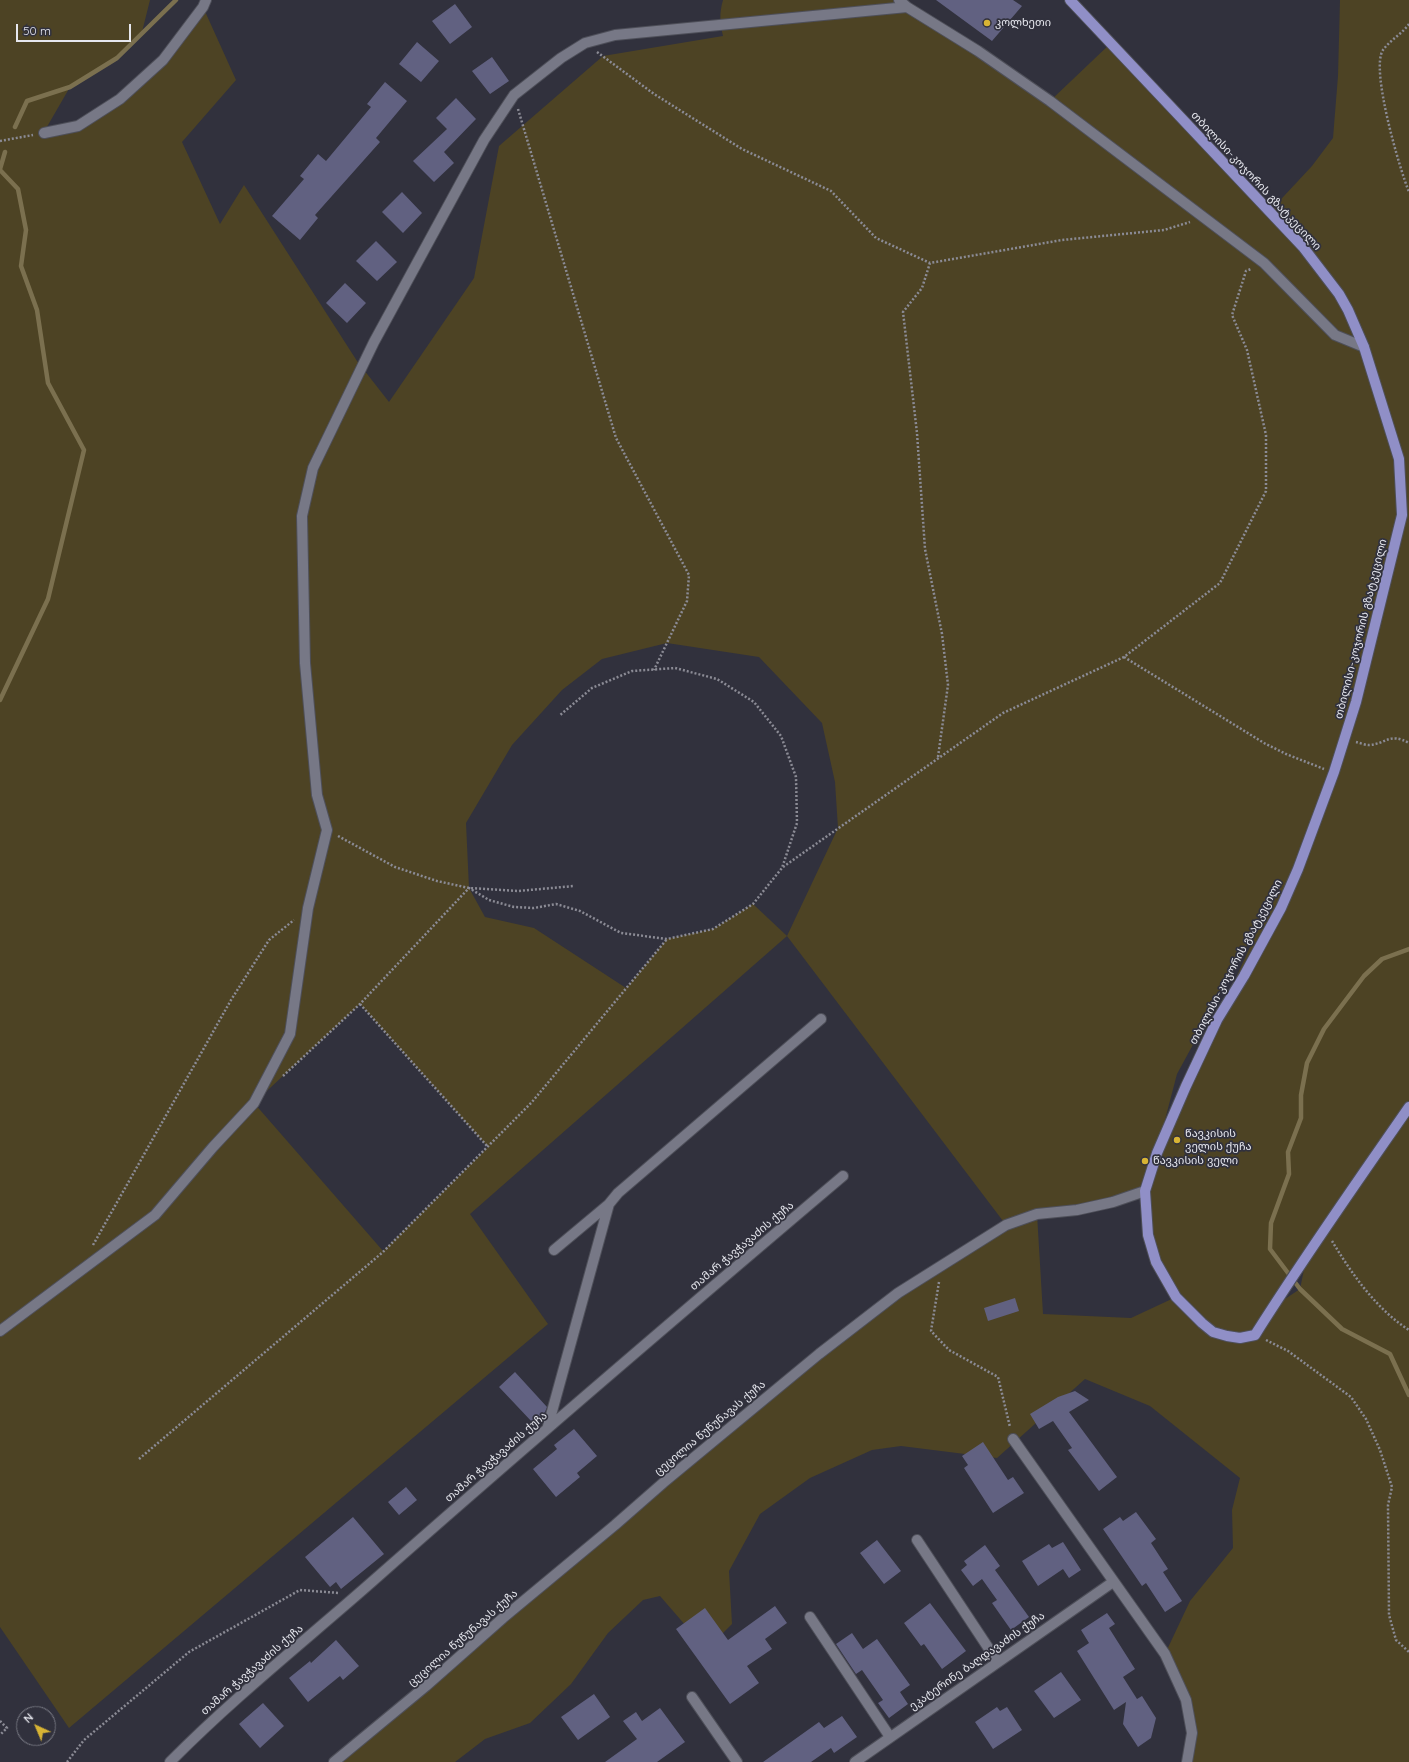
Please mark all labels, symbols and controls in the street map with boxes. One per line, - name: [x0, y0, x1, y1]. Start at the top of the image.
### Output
- scale bar: [18, 16, 133, 42]
- place label: კოლხეთი: [995, 16, 1051, 30]
- marker: კოლხეთი: [982, 18, 992, 28]
- text: 50 m: [23, 23, 51, 38]
- street label: თბილისი-კოჯორის გზატკეცილი: [1188, 109, 1324, 253]
- street label: თბილისი-კოჯორის გზატკეცილი: [1332, 538, 1390, 720]
- street label: თბილისი-კოჯორის გზატკეცილი: [1187, 877, 1285, 1047]
- place label: წავკისის ველის ქუჩა: [1185, 1127, 1252, 1153]
- marker: წავკისის ველის ქუჩა: [1172, 1135, 1182, 1145]
- place label: წავკისის ველი: [1153, 1154, 1238, 1168]
- marker: წავკისის ველი: [1140, 1156, 1150, 1166]
- street label: თამარ ჭავჭავაძის ქუჩა: [687, 1199, 797, 1293]
- street label: ცეცილია წუწუნავას ქუჩა: [652, 1378, 768, 1478]
- street label: თამარ ჭავჭავაძის ქუჩა: [442, 1409, 550, 1505]
- street label: ცეცილია წუწუნავას ქუჩა: [406, 1587, 520, 1689]
- street label: ეკატერინე ბაღდავაძის ქუჩა: [907, 1609, 1047, 1713]
- street label: თამარ ჭავჭავაძის ქუჩა: [198, 1622, 306, 1718]
- north arrow: [16, 1706, 56, 1746]
- text: N: [21, 1710, 36, 1726]

